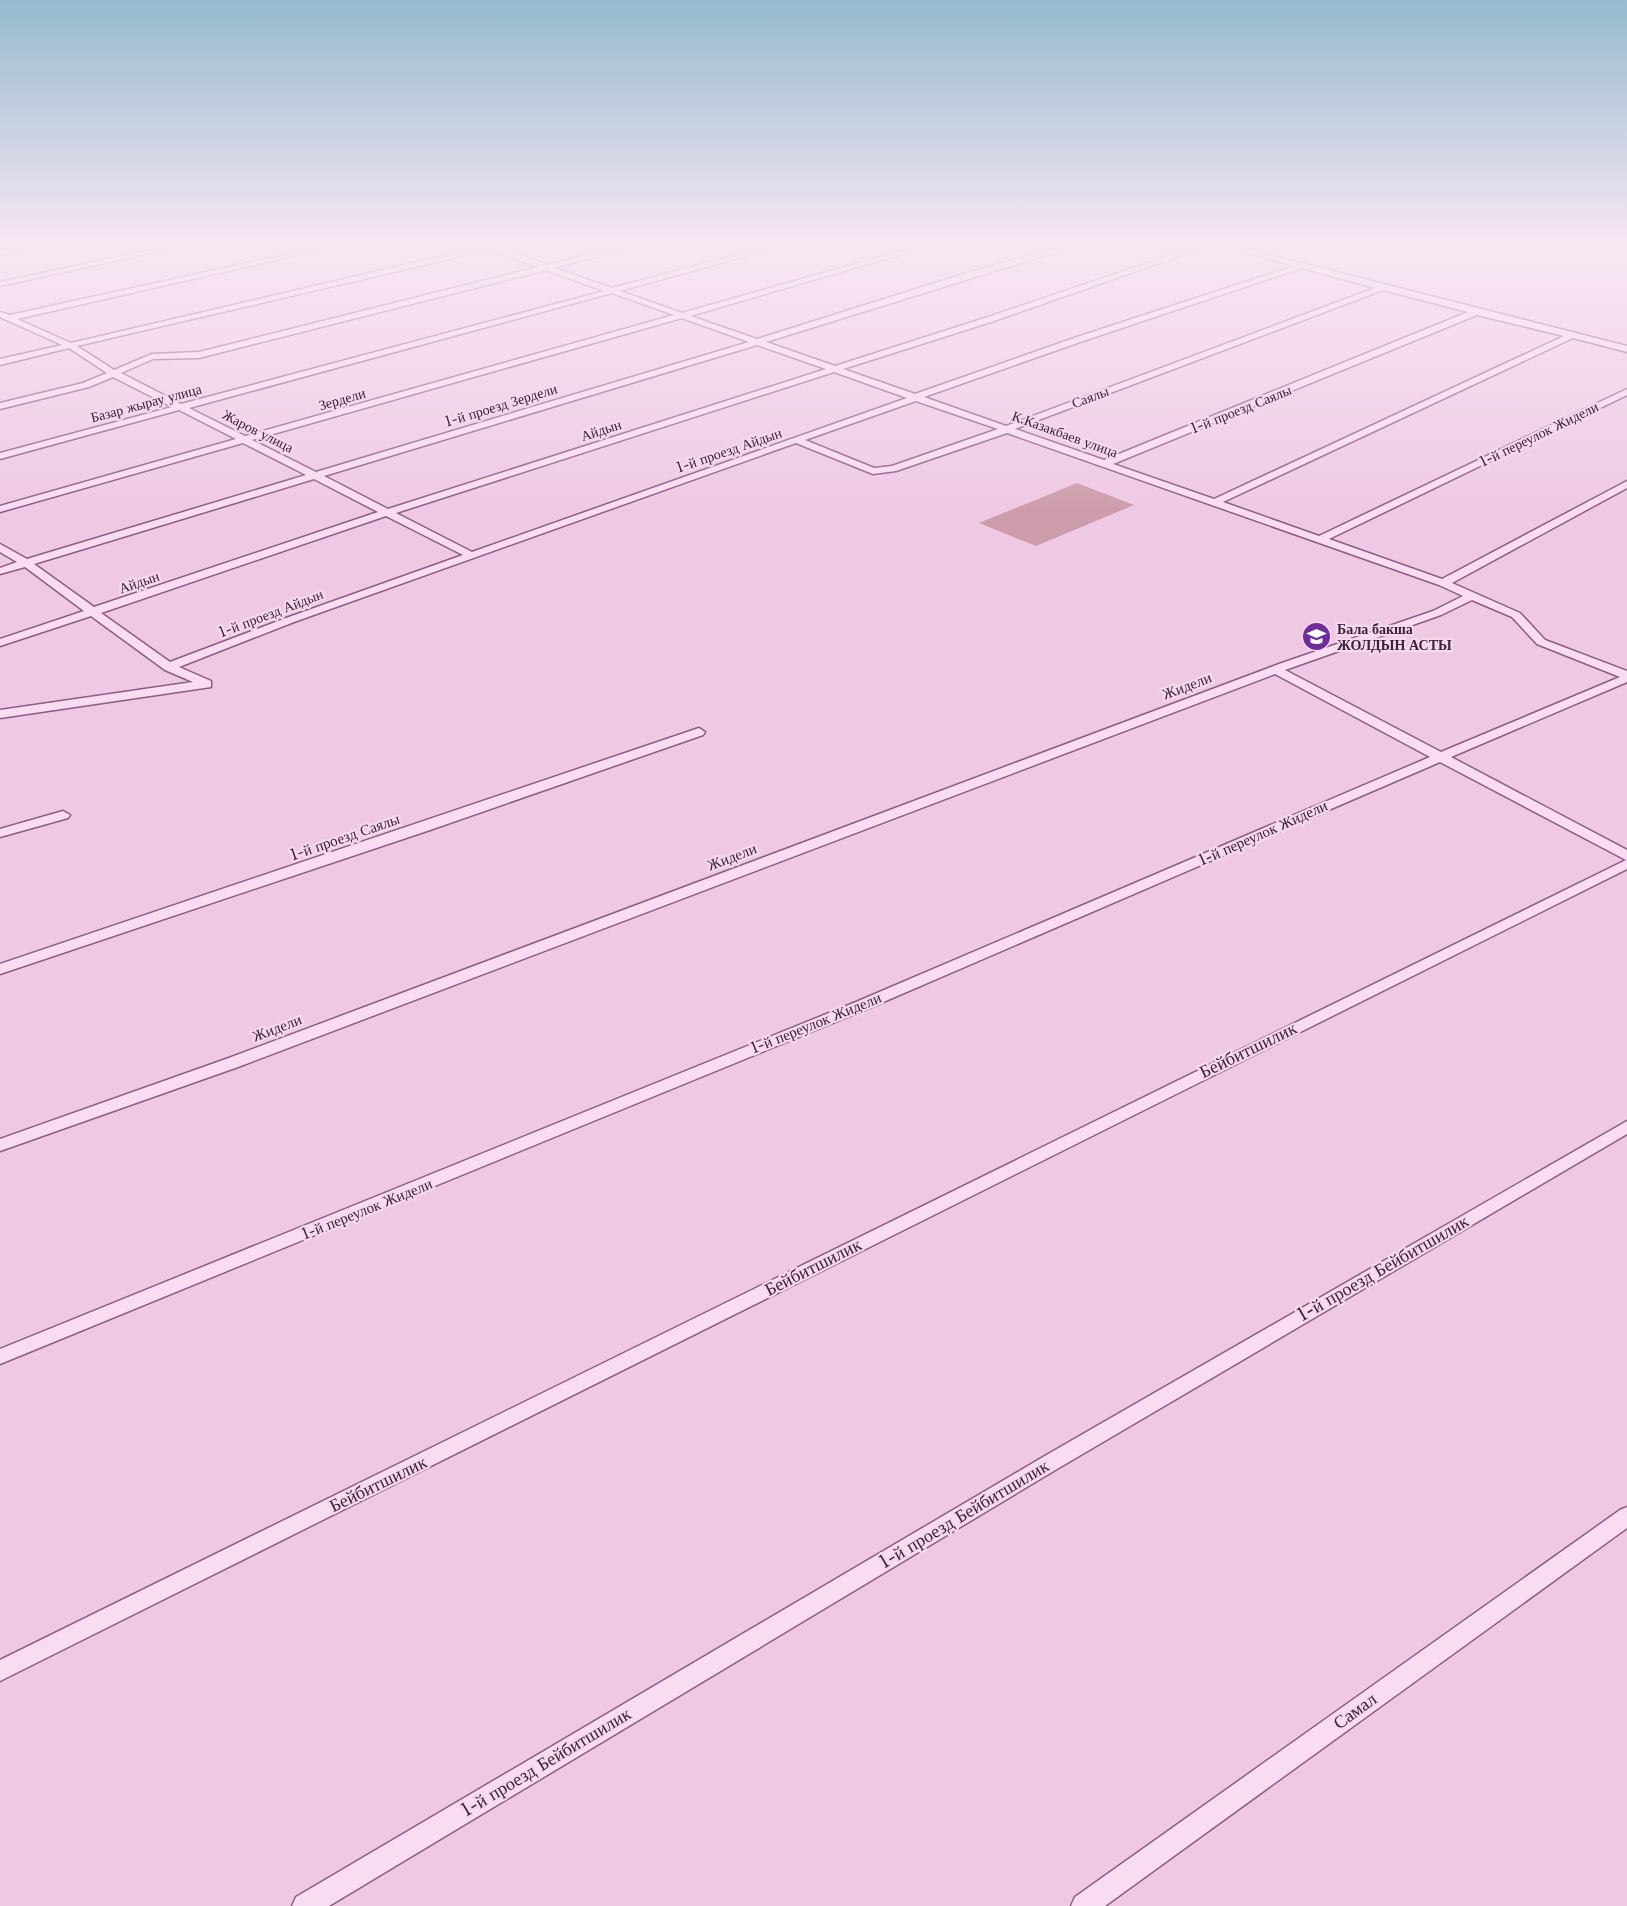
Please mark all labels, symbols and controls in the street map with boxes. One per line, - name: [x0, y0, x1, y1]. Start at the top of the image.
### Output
- street label: Базар жырау улица: [89, 379, 204, 426]
- street label: 1-й проезд Зердели: [443, 379, 560, 431]
- street label: 1-й проезд Саялы: [1188, 380, 1295, 437]
- street label: Саялы: [1069, 382, 1112, 412]
- street label: Зердели: [317, 384, 368, 414]
- street label: 1-й переулок Жидели: [1477, 397, 1602, 471]
- street label: Жаров улица: [219, 405, 297, 457]
- street label: К.Казакбаев улица: [1010, 406, 1121, 462]
- street label: Айдын: [578, 415, 624, 445]
- street label: 1-й проезд Айдын: [674, 423, 785, 476]
- street label: Айдын: [116, 567, 162, 597]
- street label: 1-й проезд Айдын: [216, 585, 326, 641]
- place label: Бала бакша ЖОЛДЫН АСТЫ: [1337, 620, 1452, 654]
- school or university icon: Бала бакша ЖОЛДЫН АСТЫ: [1300, 621, 1332, 653]
- street label: Жидели: [1159, 667, 1214, 704]
- street label: 1-й переулок Жидели: [1195, 796, 1330, 870]
- street label: 1-й проезд Саялы: [287, 809, 402, 864]
- street label: Жидели: [704, 838, 759, 875]
- street label: 1-й переулок Жидели: [748, 988, 884, 1057]
- street label: Жидели: [249, 1009, 304, 1046]
- street label: Бейбитшилик: [1196, 1017, 1300, 1083]
- street label: 1-й переулок Жидели: [299, 1174, 435, 1243]
- street label: 1-й проезд Бейбитшилик: [1294, 1210, 1473, 1326]
- street label: Бейбитшилик: [761, 1233, 865, 1301]
- street label: Бейбитшилик: [326, 1451, 430, 1517]
- street label: 1-й проезд Бейбитшилик: [875, 1455, 1053, 1573]
- street label: Самал: [1329, 1688, 1381, 1734]
- street label: 1-й проезд Бейбитшилик: [457, 1703, 635, 1821]

